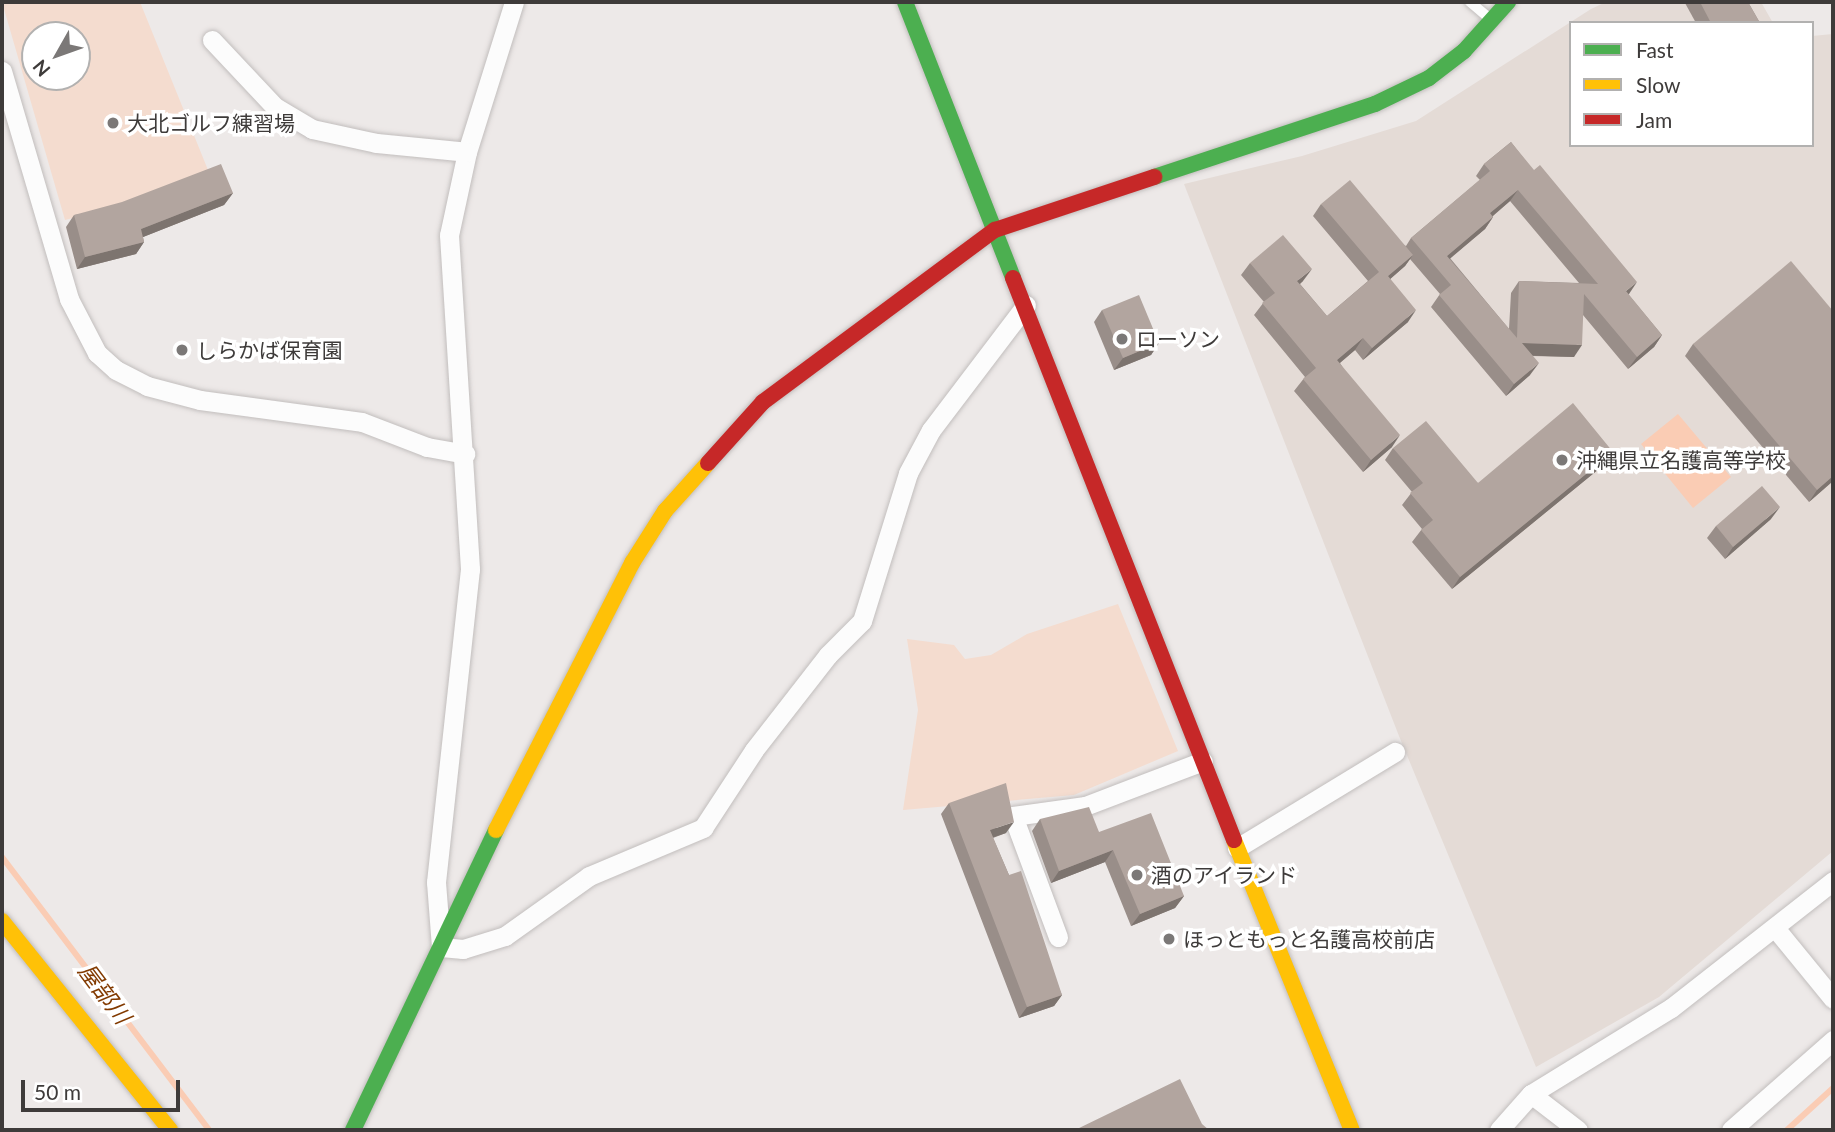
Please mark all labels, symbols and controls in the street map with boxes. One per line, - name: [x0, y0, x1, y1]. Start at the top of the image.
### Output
- north arrow: [21, 21, 91, 91]
- legend: [1569, 21, 1814, 147]
- text: Fast: [1636, 37, 1673, 62]
- text: N: [28, 56, 55, 82]
- text: Slow: [1636, 72, 1680, 97]
- text: Jam: [1636, 107, 1672, 132]
- place label: 大北ゴルフ練習場: [127, 110, 295, 136]
- marker: 大北ゴルフ練習場: [105, 115, 121, 131]
- place label: ローソン: [1136, 326, 1220, 352]
- marker: ローソン: [1114, 331, 1130, 347]
- place label: しらかば保育園: [196, 337, 343, 363]
- marker: しらかば保育園: [174, 342, 190, 358]
- place label: 沖縄県立名護高等学校: [1576, 447, 1786, 473]
- marker: 沖縄県立名護高等学校: [1554, 452, 1570, 468]
- place label: 酒のアイランド: [1151, 862, 1298, 888]
- marker: 酒のアイランド: [1129, 867, 1145, 883]
- place label: ほっともっと名護高校前店: [1183, 926, 1435, 952]
- marker: ほっともっと名護高校前店: [1161, 931, 1177, 947]
- water label: 屋部川: [73, 957, 137, 1029]
- scale bar: [24, 1066, 184, 1110]
- text: 50 m: [34, 1079, 81, 1104]

